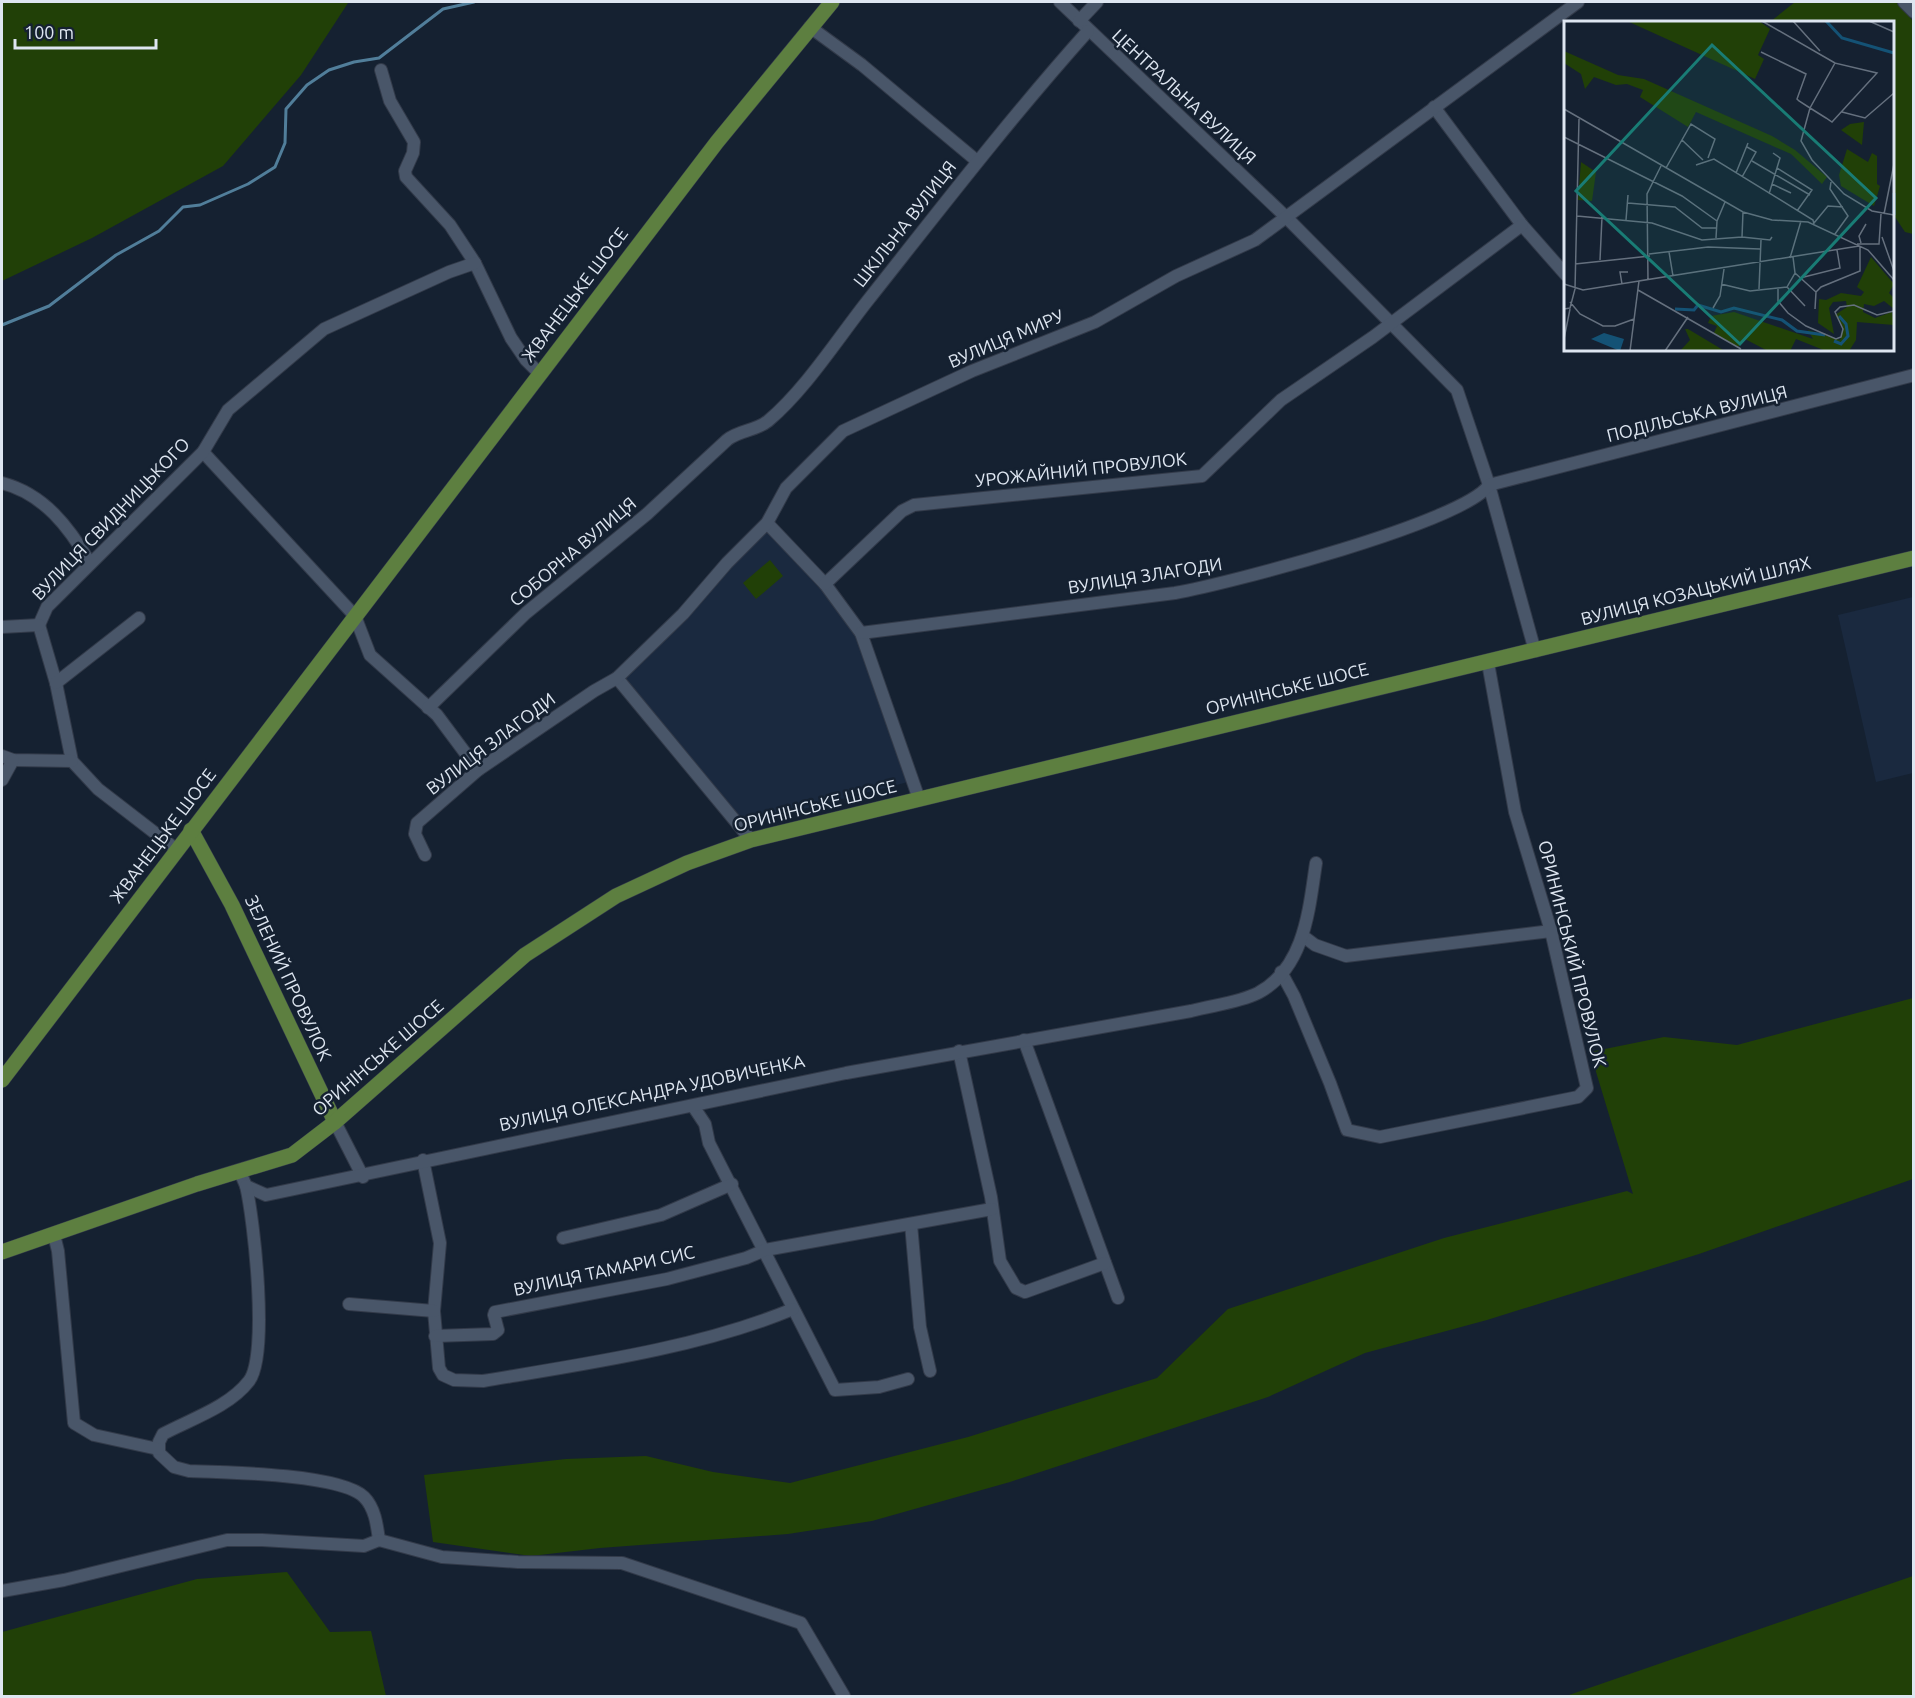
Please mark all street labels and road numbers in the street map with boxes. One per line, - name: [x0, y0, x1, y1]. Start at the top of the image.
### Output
- street label: ЦЕНТРАЛЬНА ВУЛИЦЯ: [1109, 25, 1261, 168]
- street label: ШКІЛЬНА ВУЛИЦЯ: [849, 156, 960, 290]
- street label: ЖВАНЕЦЬКЕ ШОСЕ: [517, 223, 631, 365]
- street label: ВУЛИЦЯ МИРУ: [945, 305, 1066, 371]
- street label: ПОДІЛЬСЬКА ВУЛИЦЯ: [1604, 381, 1789, 445]
- street label: ВУЛИЦЯ СВИДНИЦЬКОГО: [27, 433, 193, 604]
- street label: УРОЖАЙНИЙ ПРОВУЛОК: [974, 448, 1188, 490]
- street label: СОБОРНА ВУЛИЦЯ: [505, 493, 640, 610]
- street label: ВУЛИЦЯ КОЗАЦЬКИЙ ШЛЯХ: [1579, 552, 1813, 628]
- street label: ВУЛИЦЯ ЗЛАГОДИ: [1066, 553, 1223, 597]
- street label: ОРИНІНСЬКЕ ШОСЕ: [1203, 658, 1370, 718]
- street label: ВУЛИЦЯ ЗЛАГОДИ: [422, 688, 559, 798]
- street label: ЖВАНЕЦЬКЕ ШОСЕ: [105, 764, 219, 906]
- street label: ОРИНІНСЬКЕ ШОСЕ: [731, 775, 898, 835]
- street label: ОРИНИНСЬКИЙ ПРОВУЛОК: [1535, 838, 1611, 1069]
- street label: ЗЕЛЕНИЙ ПРОВУЛОК: [242, 892, 336, 1063]
- street label: ОРИНІНСЬКЕ ШОСЕ: [308, 995, 447, 1120]
- street label: ВУЛИЦЯ ОЛЕКСАНДРА УДОВИЧЕНКА: [497, 1050, 807, 1134]
- street label: ВУЛИЦЯ ТАМАРИ СИС: [511, 1241, 696, 1299]

